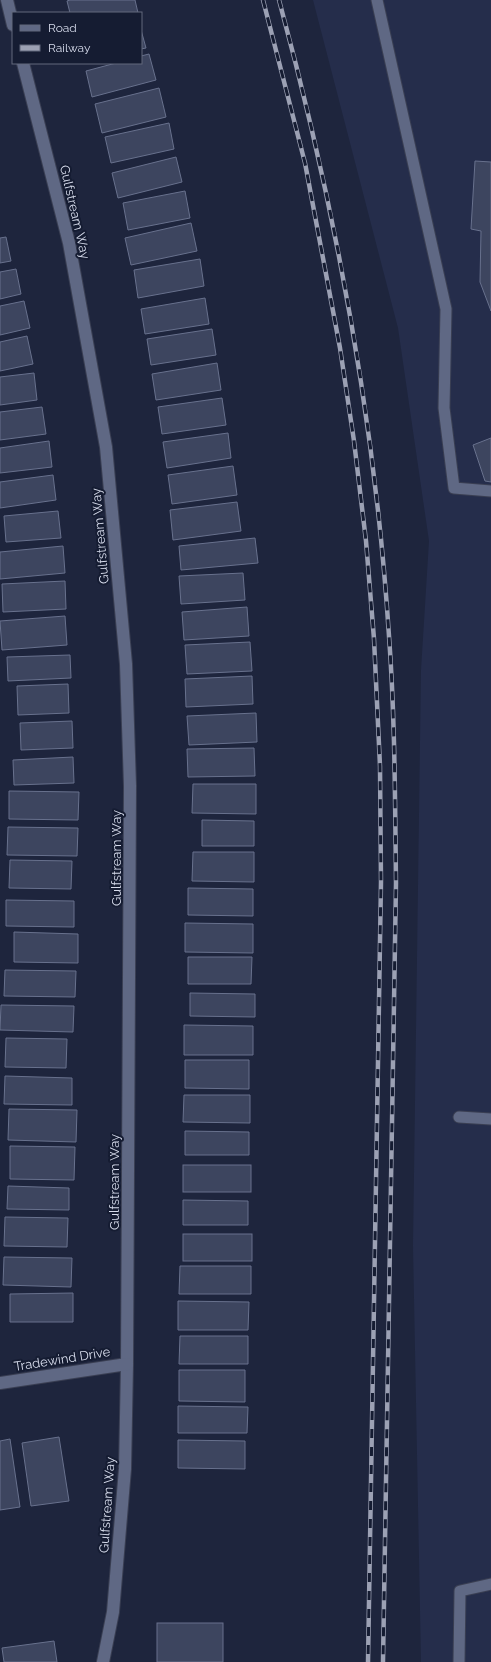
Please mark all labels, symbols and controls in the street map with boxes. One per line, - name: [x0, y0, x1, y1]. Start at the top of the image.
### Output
- legend: [12, 12, 142, 64]
- text: Road: [48, 21, 77, 35]
- text: Railway: [48, 41, 91, 55]
- street label: Gulfstream Way: [57, 163, 93, 261]
- street label: Gulfstream Way: [88, 487, 112, 585]
- street label: Gulfstream Way: [109, 810, 124, 906]
- street label: Gulfstream Way: [107, 1134, 122, 1230]
- street label: Tradewind Drive: [13, 1344, 112, 1374]
- street label: Gulfstream Way: [96, 1456, 118, 1554]

